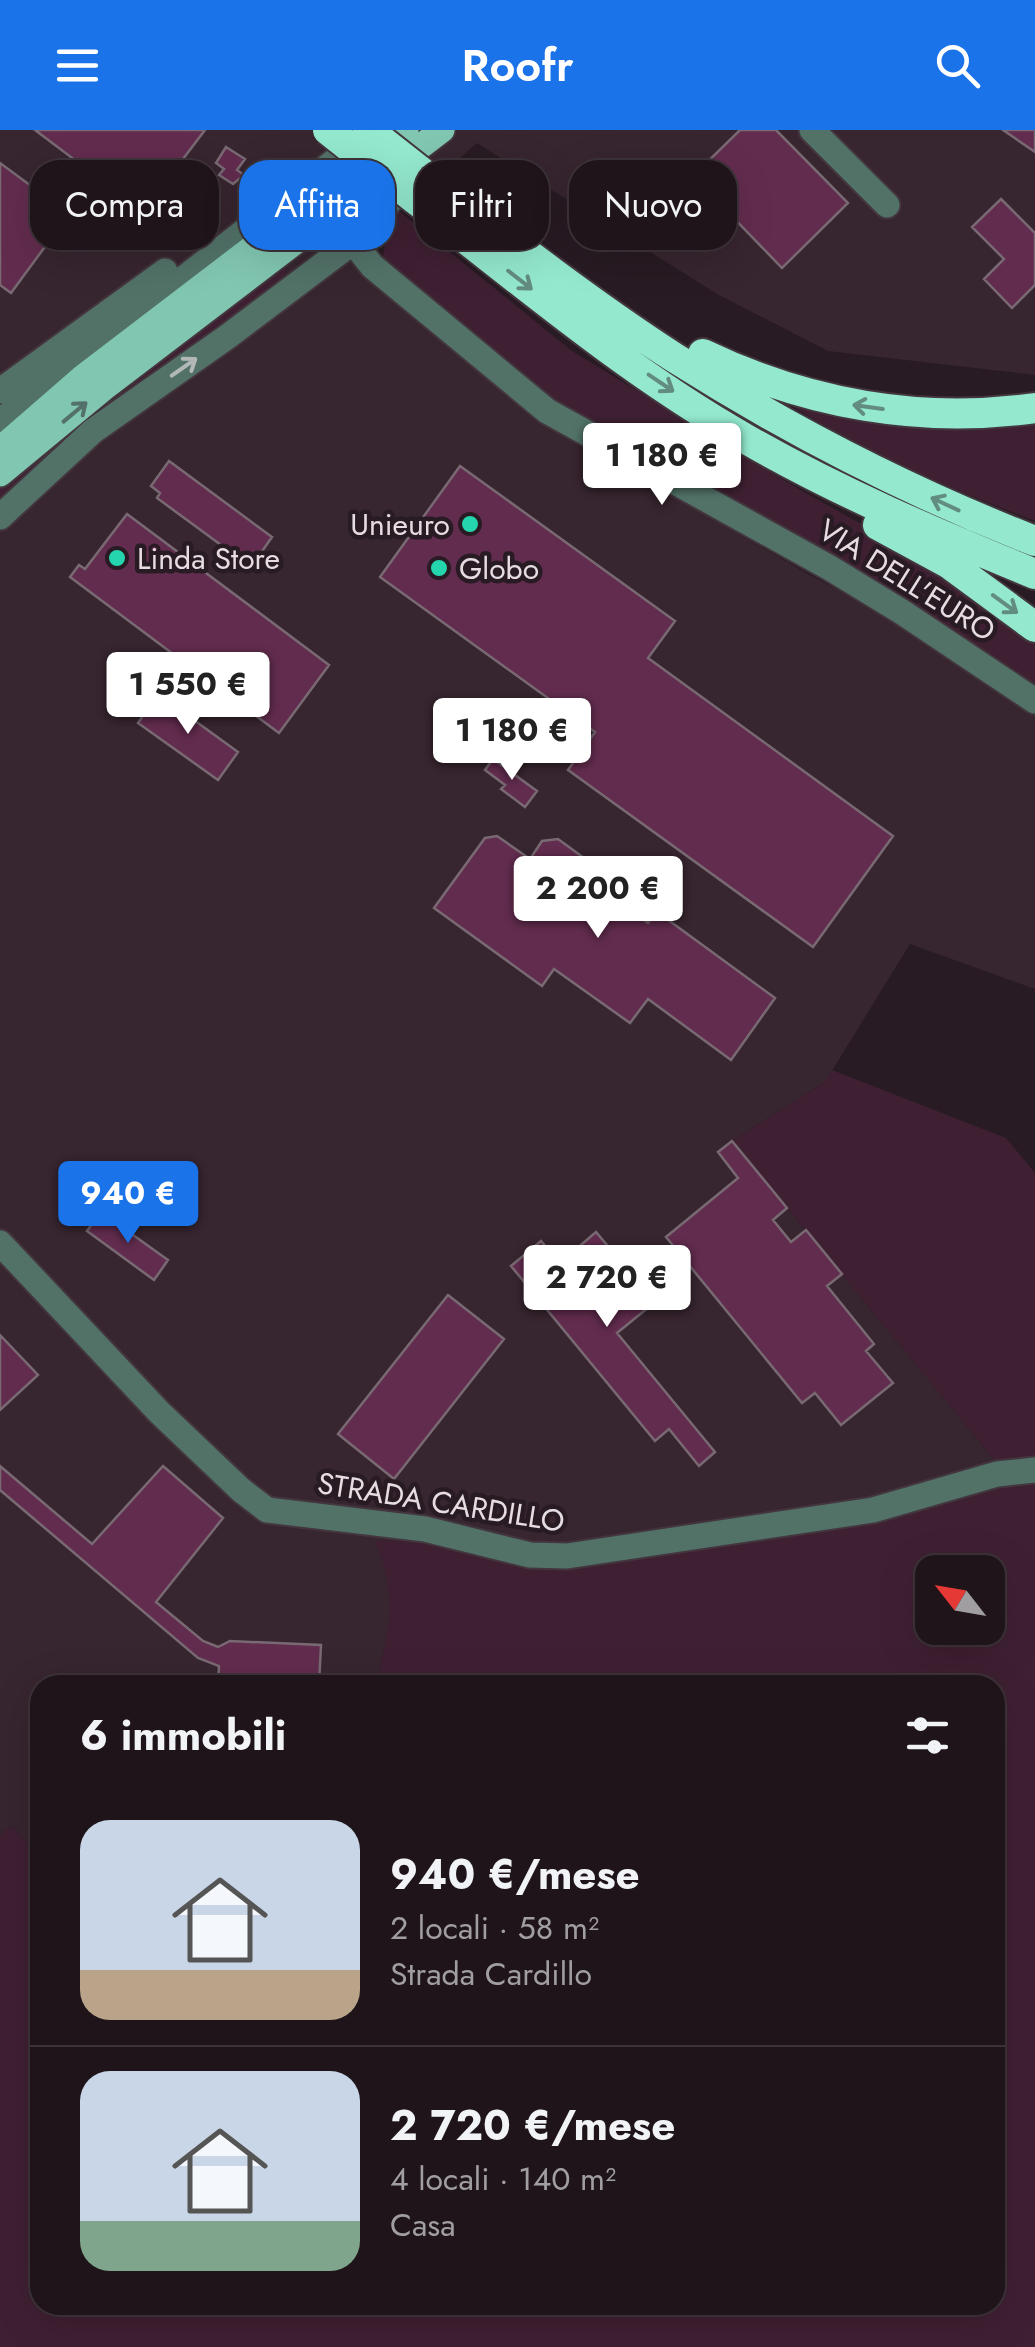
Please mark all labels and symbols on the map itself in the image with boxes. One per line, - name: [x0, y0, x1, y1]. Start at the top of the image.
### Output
- one-way arrow: [506, 269, 533, 290]
- one-way arrow: [169, 357, 197, 378]
- one-way arrow: [646, 372, 674, 393]
- one-way arrow: [853, 397, 885, 415]
- one-way arrow: [62, 401, 88, 423]
- pin: 1 180 €: [570, 423, 754, 508]
- one-way arrow: [931, 494, 961, 513]
- place label: Unieuro: [350, 503, 450, 546]
- street label: VIA DELL'EURO: [810, 508, 1004, 652]
- marker: Unieuro: [459, 513, 481, 535]
- place label: Linda Store: [137, 537, 280, 580]
- marker: Linda Store: [106, 547, 128, 569]
- place label: Globo: [459, 547, 539, 590]
- marker: Globo: [428, 557, 450, 579]
- one-way arrow: [991, 593, 1018, 614]
- pin: 1 550 €: [96, 652, 280, 737]
- pin: 1 180 €: [420, 698, 604, 783]
- pin: 2 200 €: [506, 856, 690, 941]
- pin: 940 €: [58, 1161, 198, 1246]
- pin: 2 720 €: [515, 1245, 699, 1330]
- street label: STRADA CARDILLO: [314, 1461, 568, 1543]
- north arrow: [915, 1555, 1005, 1645]

